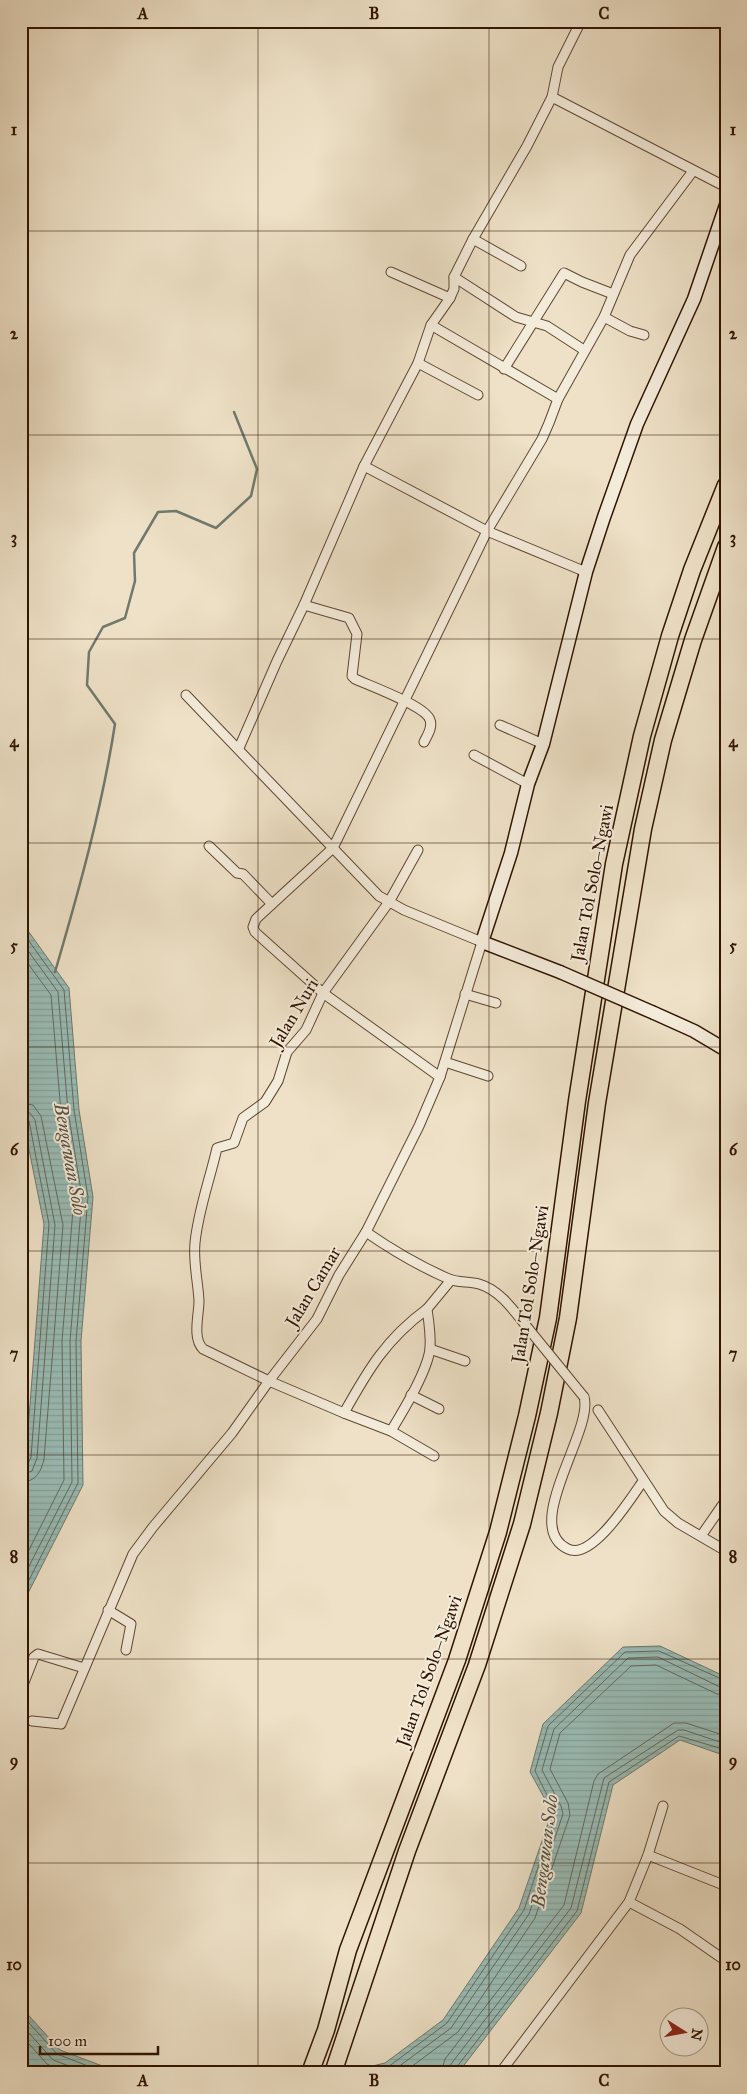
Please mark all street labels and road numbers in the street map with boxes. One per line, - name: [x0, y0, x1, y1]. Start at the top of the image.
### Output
- street label: Jalan Tol Solo–Ngawi: [566, 802, 619, 966]
- street label: Jalan Nuri: [264, 974, 324, 1054]
- street label: Jalan Tol Solo–Ngawi: [506, 1203, 554, 1367]
- street label: Jalan Camar: [279, 1243, 347, 1333]
- street label: Jalan Tol Solo–Ngawi: [391, 1592, 468, 1752]

